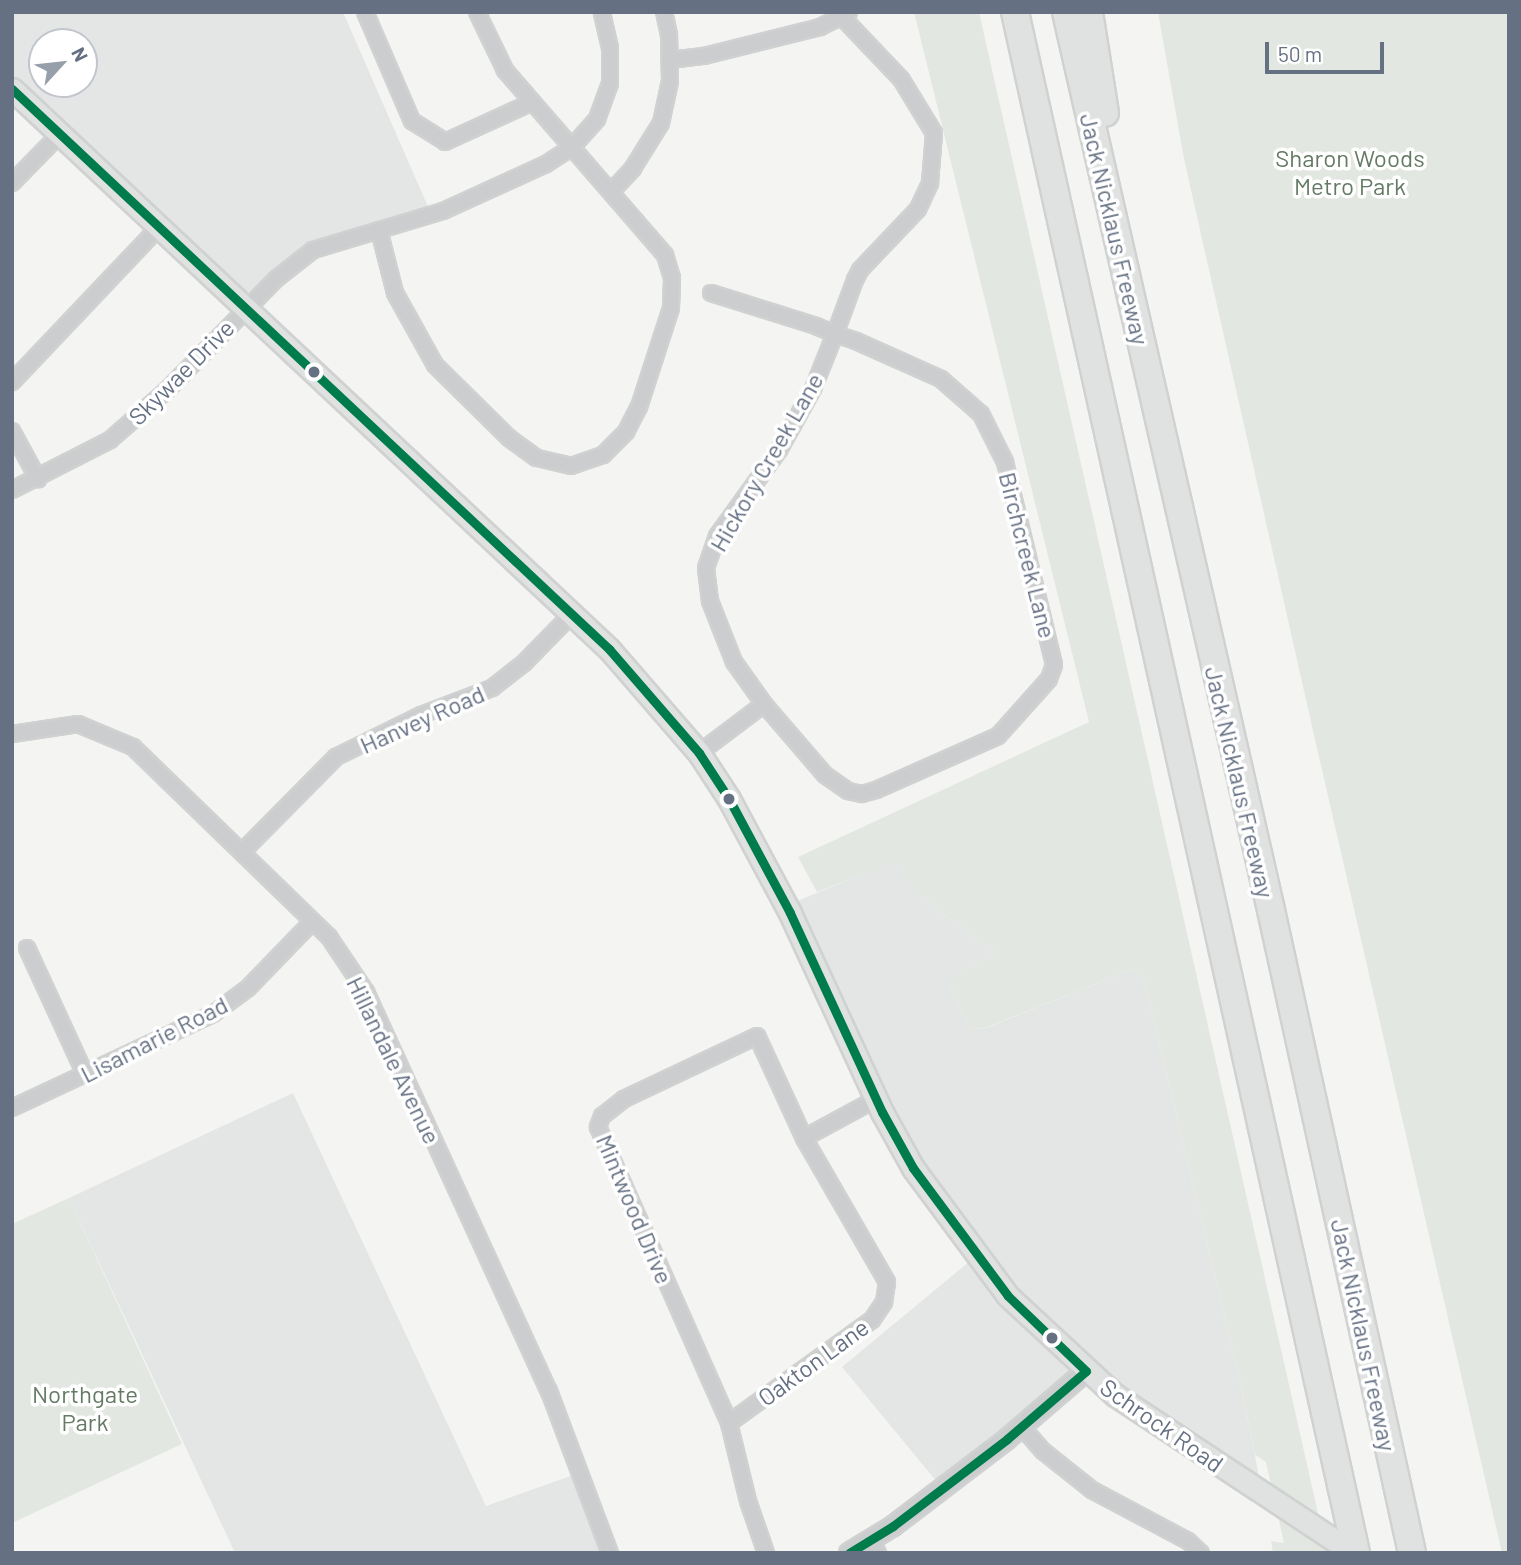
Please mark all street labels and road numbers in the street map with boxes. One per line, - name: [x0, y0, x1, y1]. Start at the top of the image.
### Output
- street label: Jack Nicklaus Freeway: [1074, 110, 1156, 348]
- street label: Skywae Drive: [122, 313, 240, 431]
- street label: Hickory Creek Lane: [703, 368, 829, 556]
- street label: Birchcreek Lane: [993, 469, 1063, 641]
- street label: Jack Nicklaus Freeway: [1199, 663, 1281, 901]
- street label: Hanvey Road: [355, 679, 489, 759]
- street label: Hillandale Avenue: [341, 972, 447, 1148]
- street label: Lisamarie Road: [76, 990, 232, 1088]
- street label: Mintwood Drive: [591, 1130, 679, 1288]
- street label: Jack Nicklaus Freeway: [1325, 1216, 1403, 1454]
- street label: Oakton Lane: [752, 1312, 874, 1412]
- street label: Schrock Road: [1095, 1372, 1229, 1478]

